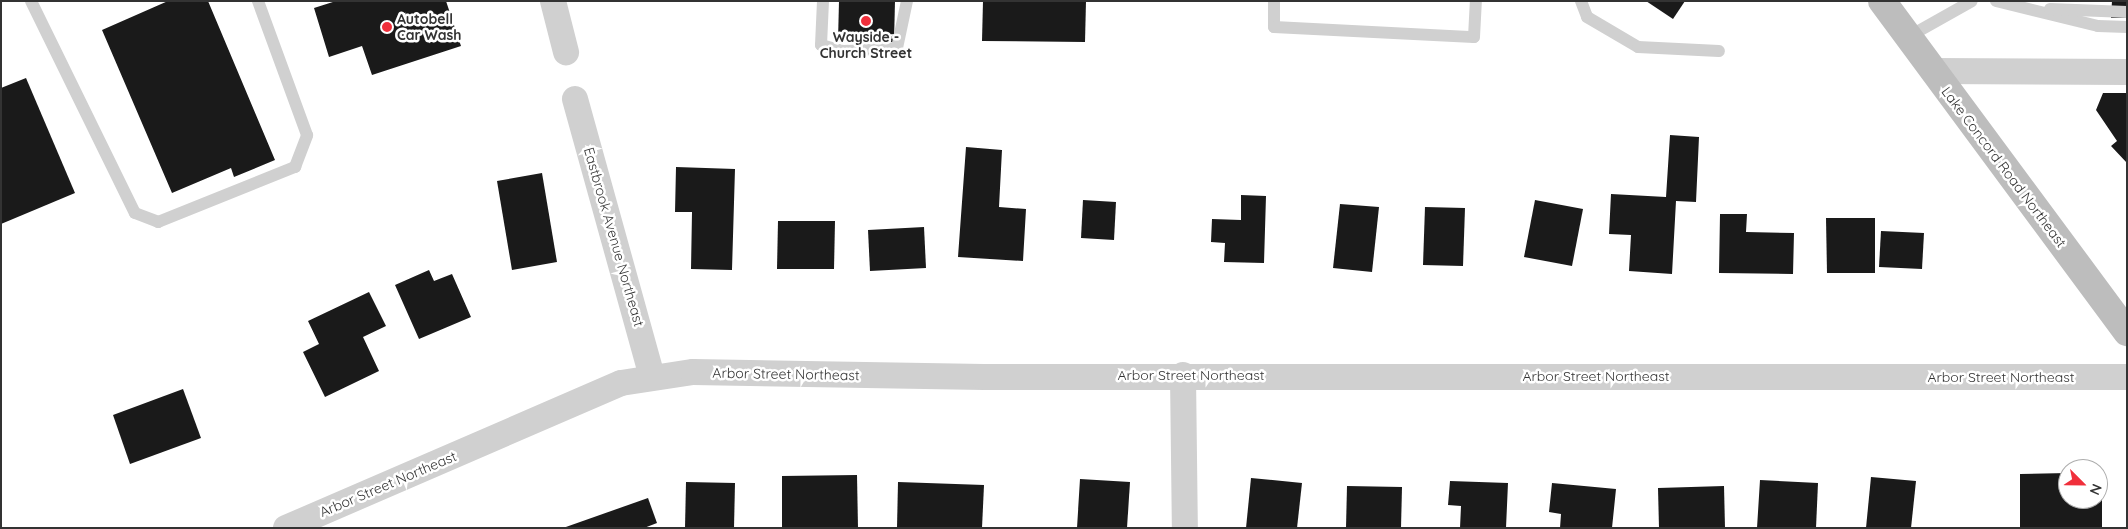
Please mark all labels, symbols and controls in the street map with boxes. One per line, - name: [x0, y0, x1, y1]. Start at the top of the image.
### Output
- place label: Autobell Car Wash: [397, 11, 461, 44]
- marker: Wayside - Church Street: [860, 15, 872, 27]
- marker: Autobell Car Wash: [381, 21, 393, 33]
- place label: Wayside - Church Street: [820, 29, 912, 62]
- street label: Lake Concord Road Northeast: [1938, 83, 2070, 251]
- street label: Eastbrook Avenue Northeast: [580, 145, 648, 329]
- street label: Arbor Street Northeast: [712, 364, 860, 384]
- street label: Arbor Street Northeast: [1117, 367, 1265, 383]
- street label: Arbor Street Northeast: [1522, 368, 1670, 384]
- street label: Arbor Street Northeast: [1927, 369, 2075, 385]
- street label: Arbor Street Northeast: [317, 448, 459, 520]
- north arrow: [2058, 459, 2108, 509]
- text: N: [2086, 481, 2106, 498]

